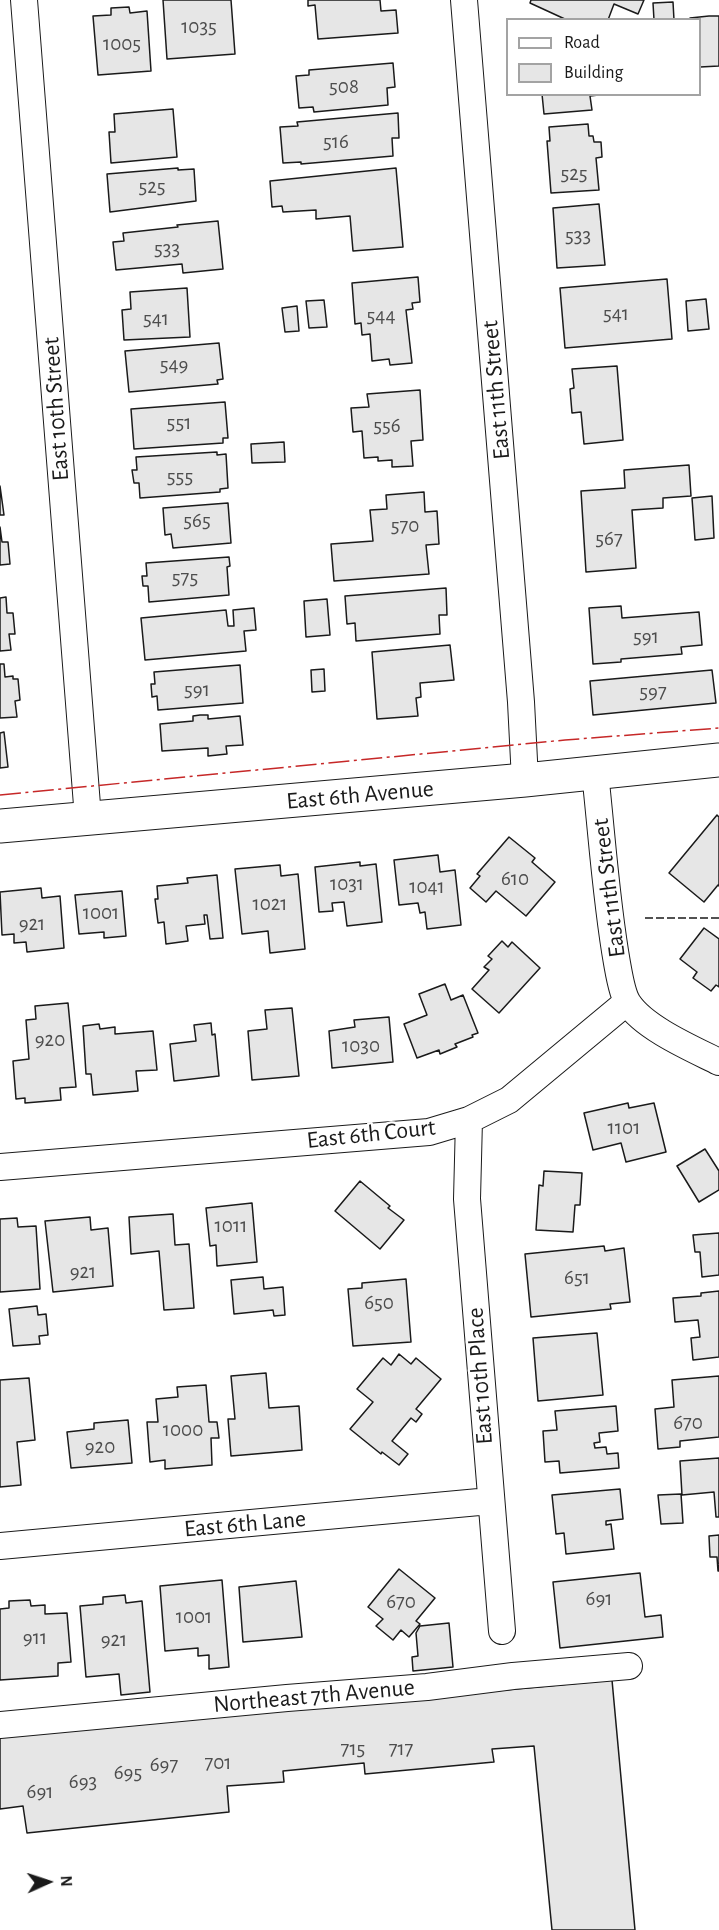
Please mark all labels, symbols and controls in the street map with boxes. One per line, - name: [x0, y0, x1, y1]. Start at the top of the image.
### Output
- house number: 1035: [181, 14, 217, 40]
- legend: [506, 18, 701, 96]
- house number: 1005: [103, 31, 141, 57]
- text: Road: [564, 34, 600, 52]
- text: Building: [564, 64, 623, 82]
- house number: 508: [329, 74, 359, 100]
- house number: 516: [323, 129, 349, 155]
- house number: 525: [560, 161, 588, 187]
- house number: 525: [138, 174, 166, 200]
- house number: 533: [565, 223, 591, 249]
- house number: 533: [154, 236, 180, 262]
- house number: 541: [603, 301, 629, 327]
- house number: 544: [367, 303, 395, 329]
- house number: 541: [143, 306, 169, 332]
- street label: East 11th Street: [476, 319, 516, 461]
- street label: East 10th Street: [37, 336, 75, 482]
- house number: 549: [160, 352, 188, 378]
- house number: 551: [167, 410, 191, 436]
- house number: 556: [373, 413, 401, 439]
- house number: 555: [167, 464, 193, 490]
- house number: 565: [183, 508, 211, 534]
- house number: 570: [391, 513, 419, 539]
- house number: 567: [595, 526, 623, 552]
- house number: 575: [172, 565, 198, 591]
- house number: 591: [633, 624, 659, 650]
- house number: 591: [184, 677, 210, 703]
- house number: 597: [639, 679, 667, 705]
- street label: East 6th Avenue: [285, 774, 435, 816]
- street label: East 11th Street: [586, 817, 632, 959]
- house number: 610: [501, 866, 529, 892]
- house number: 1031: [330, 871, 364, 897]
- house number: 1041: [409, 874, 445, 900]
- house number: 1021: [252, 891, 288, 917]
- house number: 1001: [83, 900, 119, 926]
- house number: 921: [19, 911, 45, 937]
- house number: 920: [35, 1027, 65, 1053]
- house number: 1030: [342, 1033, 380, 1059]
- street label: East 6th Court: [305, 1113, 437, 1155]
- house number: 1101: [608, 1115, 640, 1141]
- house number: 1011: [215, 1213, 247, 1239]
- house number: 921: [70, 1259, 96, 1285]
- house number: 651: [564, 1265, 590, 1291]
- house number: 650: [364, 1290, 394, 1316]
- street label: East 10th Place: [461, 1306, 499, 1446]
- house number: 670: [673, 1410, 703, 1436]
- house number: 1000: [163, 1417, 203, 1443]
- house number: 920: [85, 1434, 115, 1460]
- street label: East 6th Lane: [183, 1504, 307, 1544]
- house number: 691: [586, 1586, 612, 1612]
- house number: 670: [386, 1589, 416, 1615]
- house number: 1001: [176, 1604, 212, 1630]
- house number: 911: [23, 1625, 47, 1651]
- house number: 921: [101, 1627, 127, 1653]
- street label: Northeast 7th Avenue: [212, 1673, 416, 1719]
- house number: 715: [341, 1736, 365, 1762]
- house number: 717: [389, 1736, 413, 1762]
- house number: 701: [204, 1750, 232, 1776]
- house number: 697: [150, 1752, 178, 1778]
- house number: 695: [114, 1760, 142, 1786]
- house number: 693: [69, 1769, 97, 1795]
- house number: 691: [27, 1779, 53, 1805]
- north arrow: [18, 1852, 78, 1912]
- text: N: [58, 1875, 74, 1887]

